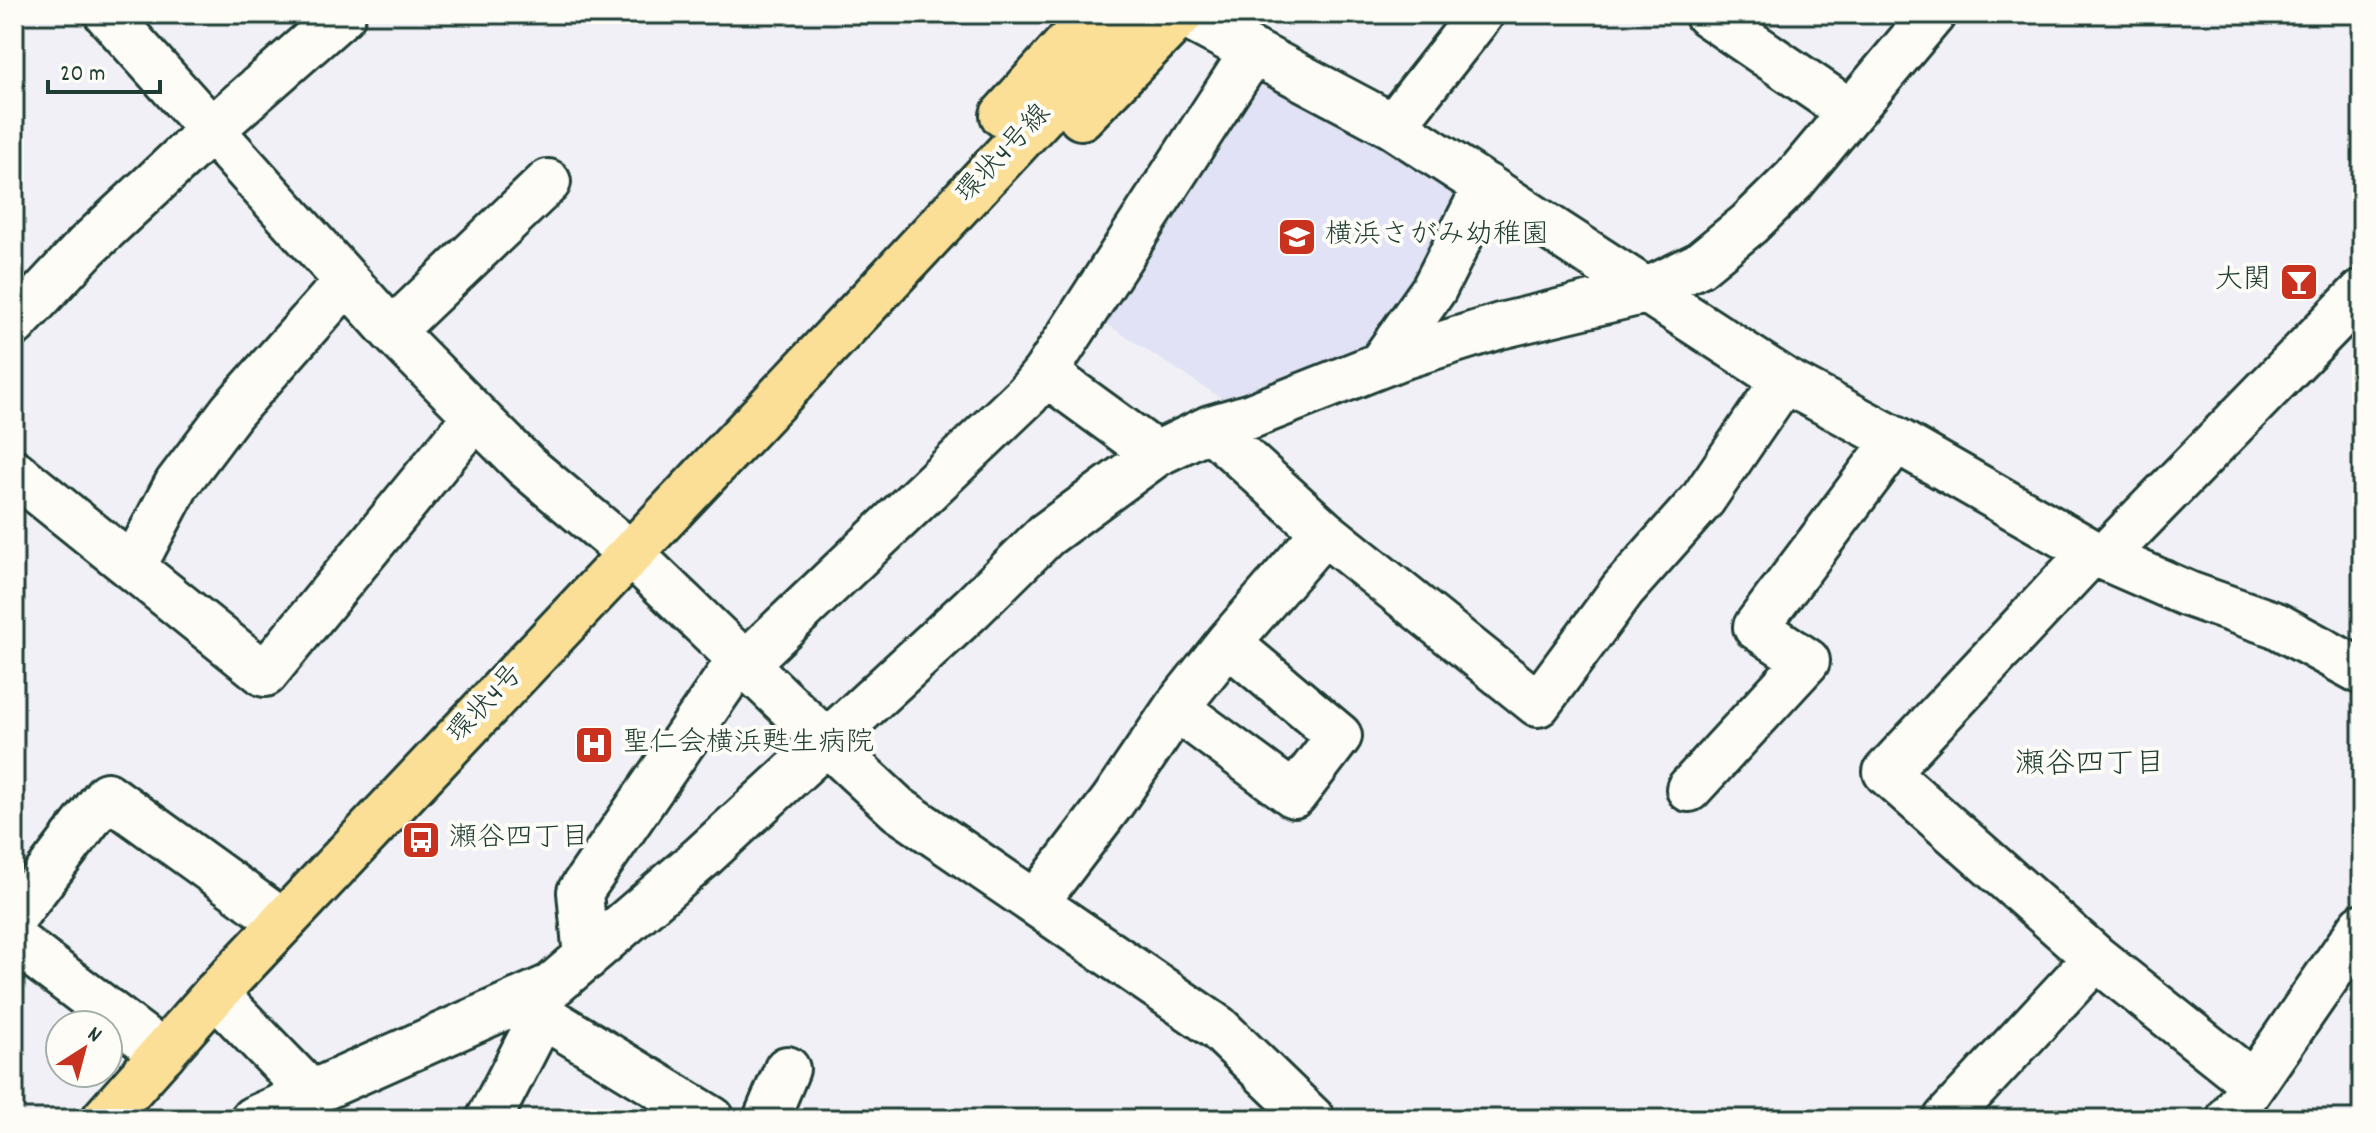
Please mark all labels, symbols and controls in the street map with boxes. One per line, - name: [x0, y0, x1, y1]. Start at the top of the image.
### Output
- scale bar: [48, 44, 160, 94]
- text: 20 m: [60, 58, 106, 92]
- street label: 環状4号線: [948, 96, 1062, 214]
- school or university icon: 横浜さがみ幼稚園: [1276, 216, 1318, 258]
- place label: 横浜さがみ幼稚園: [1325, 217, 1549, 257]
- bar icon: 大関: [2278, 261, 2320, 303]
- place label: 大関: [2215, 262, 2271, 302]
- street label: 環状4号: [440, 656, 534, 754]
- hospital icon: 聖仁会横浜甦生病院: [573, 724, 615, 766]
- place label: 聖仁会横浜甦生病院: [622, 725, 874, 765]
- district label: 瀬谷四丁目: [2015, 745, 2165, 788]
- bus stop icon: 瀬谷四丁目: [400, 819, 442, 861]
- place label: 瀬谷四丁目: [449, 820, 589, 860]
- north arrow: [44, 1009, 124, 1089]
- text: N: [80, 1020, 107, 1051]

